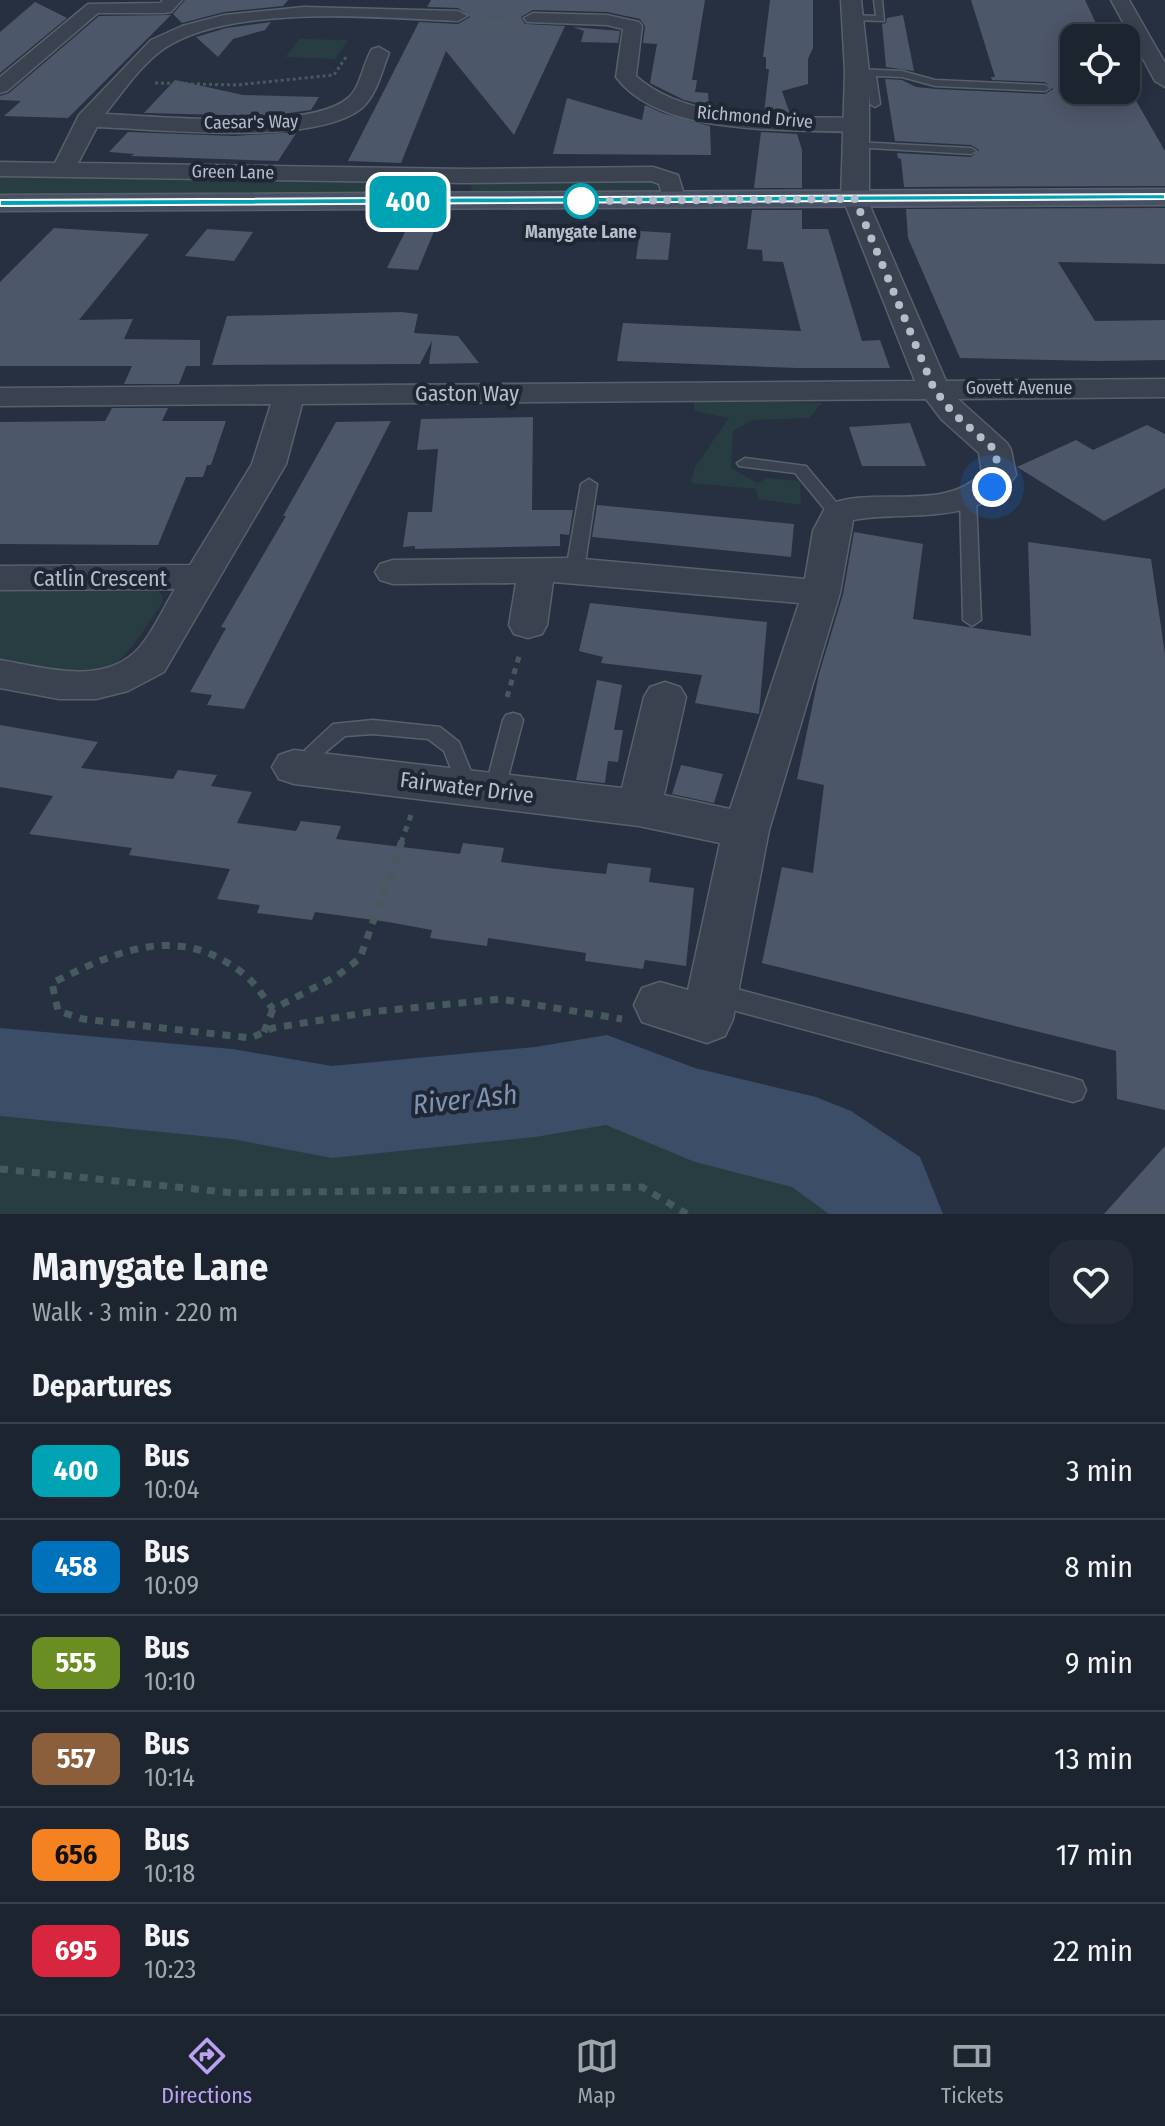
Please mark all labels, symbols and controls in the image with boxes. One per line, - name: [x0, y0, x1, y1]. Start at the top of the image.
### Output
- map controls: [1060, 24, 1140, 104]
- button: locate: [1060, 24, 1140, 104]
- street label: Richmond Drive: [696, 101, 814, 133]
- street label: Caesar's Way: [204, 110, 298, 134]
- street label: Green Lane: [191, 160, 275, 184]
- line badge: 400: [362, 176, 454, 228]
- marker: Manygate Lane: [564, 184, 598, 218]
- text: 400: [386, 185, 430, 218]
- place label: Manygate Lane: [525, 221, 637, 243]
- street label: Govett Avenue: [966, 377, 1072, 399]
- street label: Gaston Way: [415, 380, 519, 407]
- your location: [972, 467, 1012, 507]
- street label: Catlin Crescent: [33, 565, 168, 592]
- street label: Fairwater Drive: [399, 766, 535, 809]
- water label: River Ash: [411, 1078, 519, 1121]
- button: heart: [1049, 1240, 1133, 1324]
- text: Manygate Lane: [32, 1244, 268, 1290]
- text: Walk · 3 min · 220 m: [32, 1297, 238, 1328]
- text: Departures: [32, 1368, 172, 1404]
- text: Bus: [144, 1438, 189, 1474]
- text: 3 min: [1066, 1453, 1133, 1489]
- text: 400: [54, 1454, 98, 1487]
- text: 10:04: [144, 1474, 199, 1505]
- text: Bus: [144, 1534, 189, 1570]
- text: 8 min: [1065, 1549, 1133, 1585]
- text: 458: [55, 1550, 97, 1583]
- text: 10:09: [144, 1570, 199, 1601]
- text: Bus: [144, 1630, 189, 1666]
- text: 9 min: [1065, 1645, 1133, 1681]
- text: 555: [56, 1646, 96, 1679]
- text: 10:10: [144, 1666, 196, 1697]
- text: Bus: [144, 1726, 189, 1762]
- text: 13 min: [1054, 1741, 1133, 1777]
- text: 557: [57, 1742, 95, 1775]
- text: 10:14: [144, 1762, 195, 1793]
- text: Bus: [144, 1822, 189, 1858]
- text: 17 min: [1056, 1837, 1133, 1873]
- text: 656: [55, 1838, 97, 1871]
- text: 10:18: [144, 1858, 195, 1889]
- text: Bus: [144, 1918, 189, 1954]
- text: 22 min: [1053, 1933, 1133, 1969]
- text: 695: [55, 1934, 97, 1967]
- text: 10:23: [144, 1954, 196, 1985]
- tab: Directions: [161, 2034, 252, 2109]
- tab: Map: [575, 2034, 619, 2109]
- tab: Tickets: [941, 2034, 1004, 2109]

